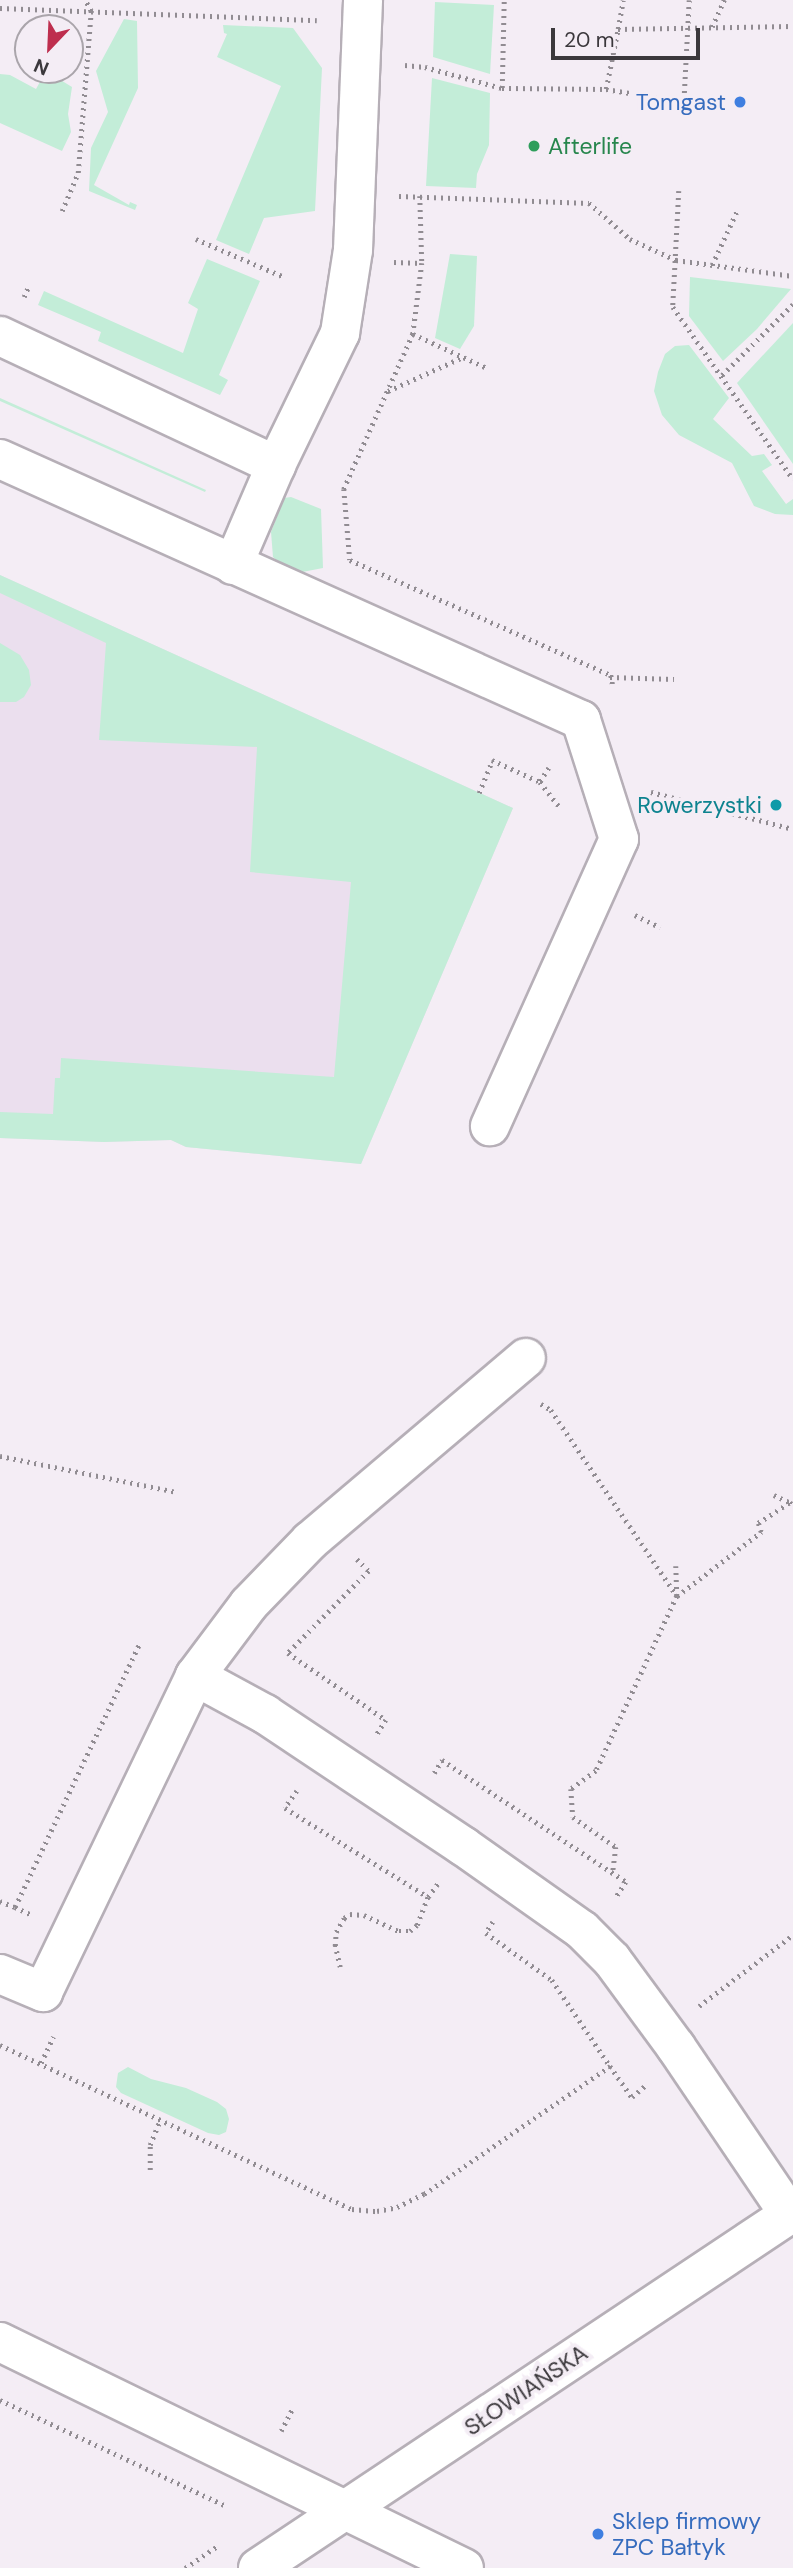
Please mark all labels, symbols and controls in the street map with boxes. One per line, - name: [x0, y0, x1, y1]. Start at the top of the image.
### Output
- north arrow: [14, 14, 84, 84]
- scale bar: [555, 14, 704, 58]
- text: 20 m: [564, 26, 615, 54]
- text: N: [30, 53, 53, 81]
- place label: Tomgast: [636, 88, 726, 116]
- marker: Tomgast: [732, 94, 748, 110]
- place label: Afterlife: [548, 132, 632, 160]
- marker: Afterlife: [526, 138, 542, 154]
- place label: Rowerzystki: [637, 791, 762, 819]
- marker: Rowerzystki: [768, 797, 784, 813]
- street label: SŁOWIAŃSKA: [459, 2339, 593, 2441]
- place label: Sklep firmowy ZPC Bałtyk: [612, 2507, 761, 2561]
- marker: Sklep firmowy ZPC Bałtyk: [590, 2526, 606, 2542]

